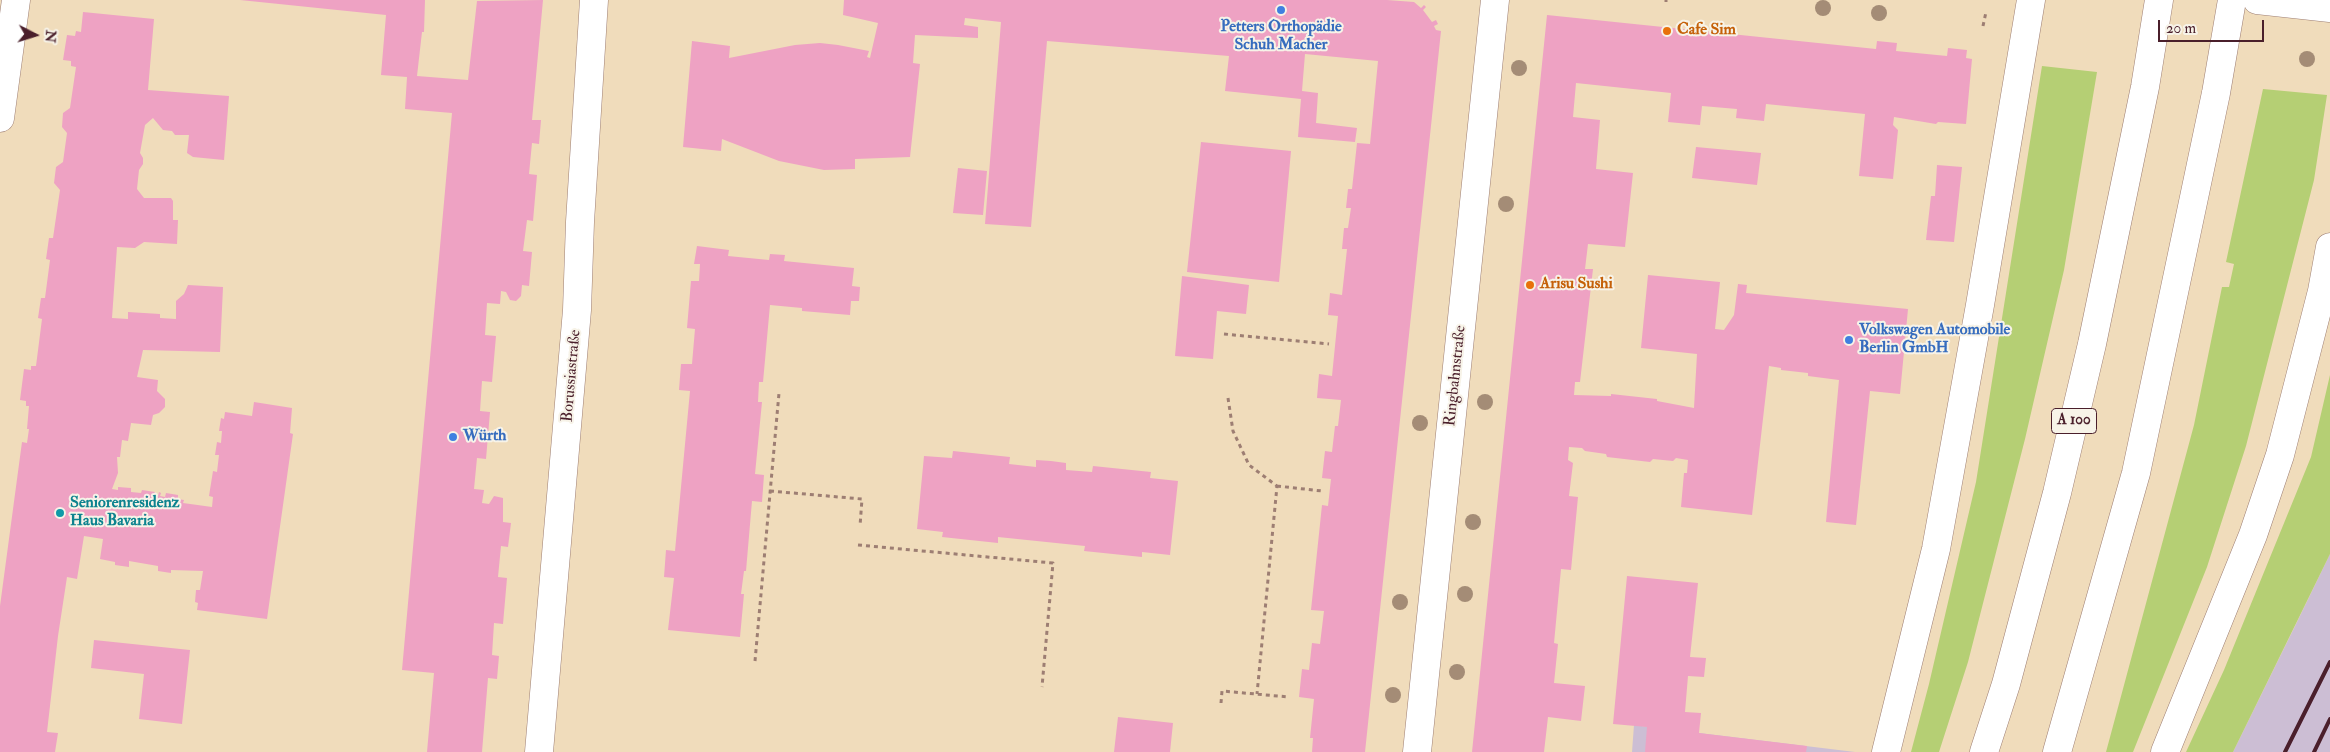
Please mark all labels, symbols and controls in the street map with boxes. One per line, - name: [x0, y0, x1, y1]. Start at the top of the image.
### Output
- marker: Petters Orthopädie Schuh Macher: [1275, 4, 1287, 16]
- north arrow: [10, 10, 60, 60]
- scale bar: [2160, 10, 2266, 42]
- place label: Petters Orthopädie Schuh Macher: [1220, 18, 1342, 56]
- text: 20 m: [2166, 19, 2196, 38]
- place label: Cafe Sim: [1677, 21, 1736, 41]
- marker: Cafe Sim: [1661, 25, 1673, 37]
- text: N: [41, 29, 59, 43]
- place label: Arisu Sushi: [1540, 275, 1613, 295]
- marker: Arisu Sushi: [1524, 279, 1536, 291]
- place label: Volkswagen Automobile Berlin GmbH: [1859, 321, 2010, 359]
- street label: Ringbahnstraße: [1441, 325, 1471, 427]
- street label: Borussiastraße: [558, 329, 586, 423]
- marker: Volkswagen Automobile Berlin GmbH: [1843, 334, 1855, 346]
- road number: A 100: [2052, 408, 2096, 434]
- place label: Würth: [463, 427, 506, 447]
- marker: Würth: [447, 431, 459, 443]
- place label: Seniorenresidenz Haus Bavaria: [70, 494, 179, 532]
- marker: Seniorenresidenz Haus Bavaria: [54, 507, 66, 519]

